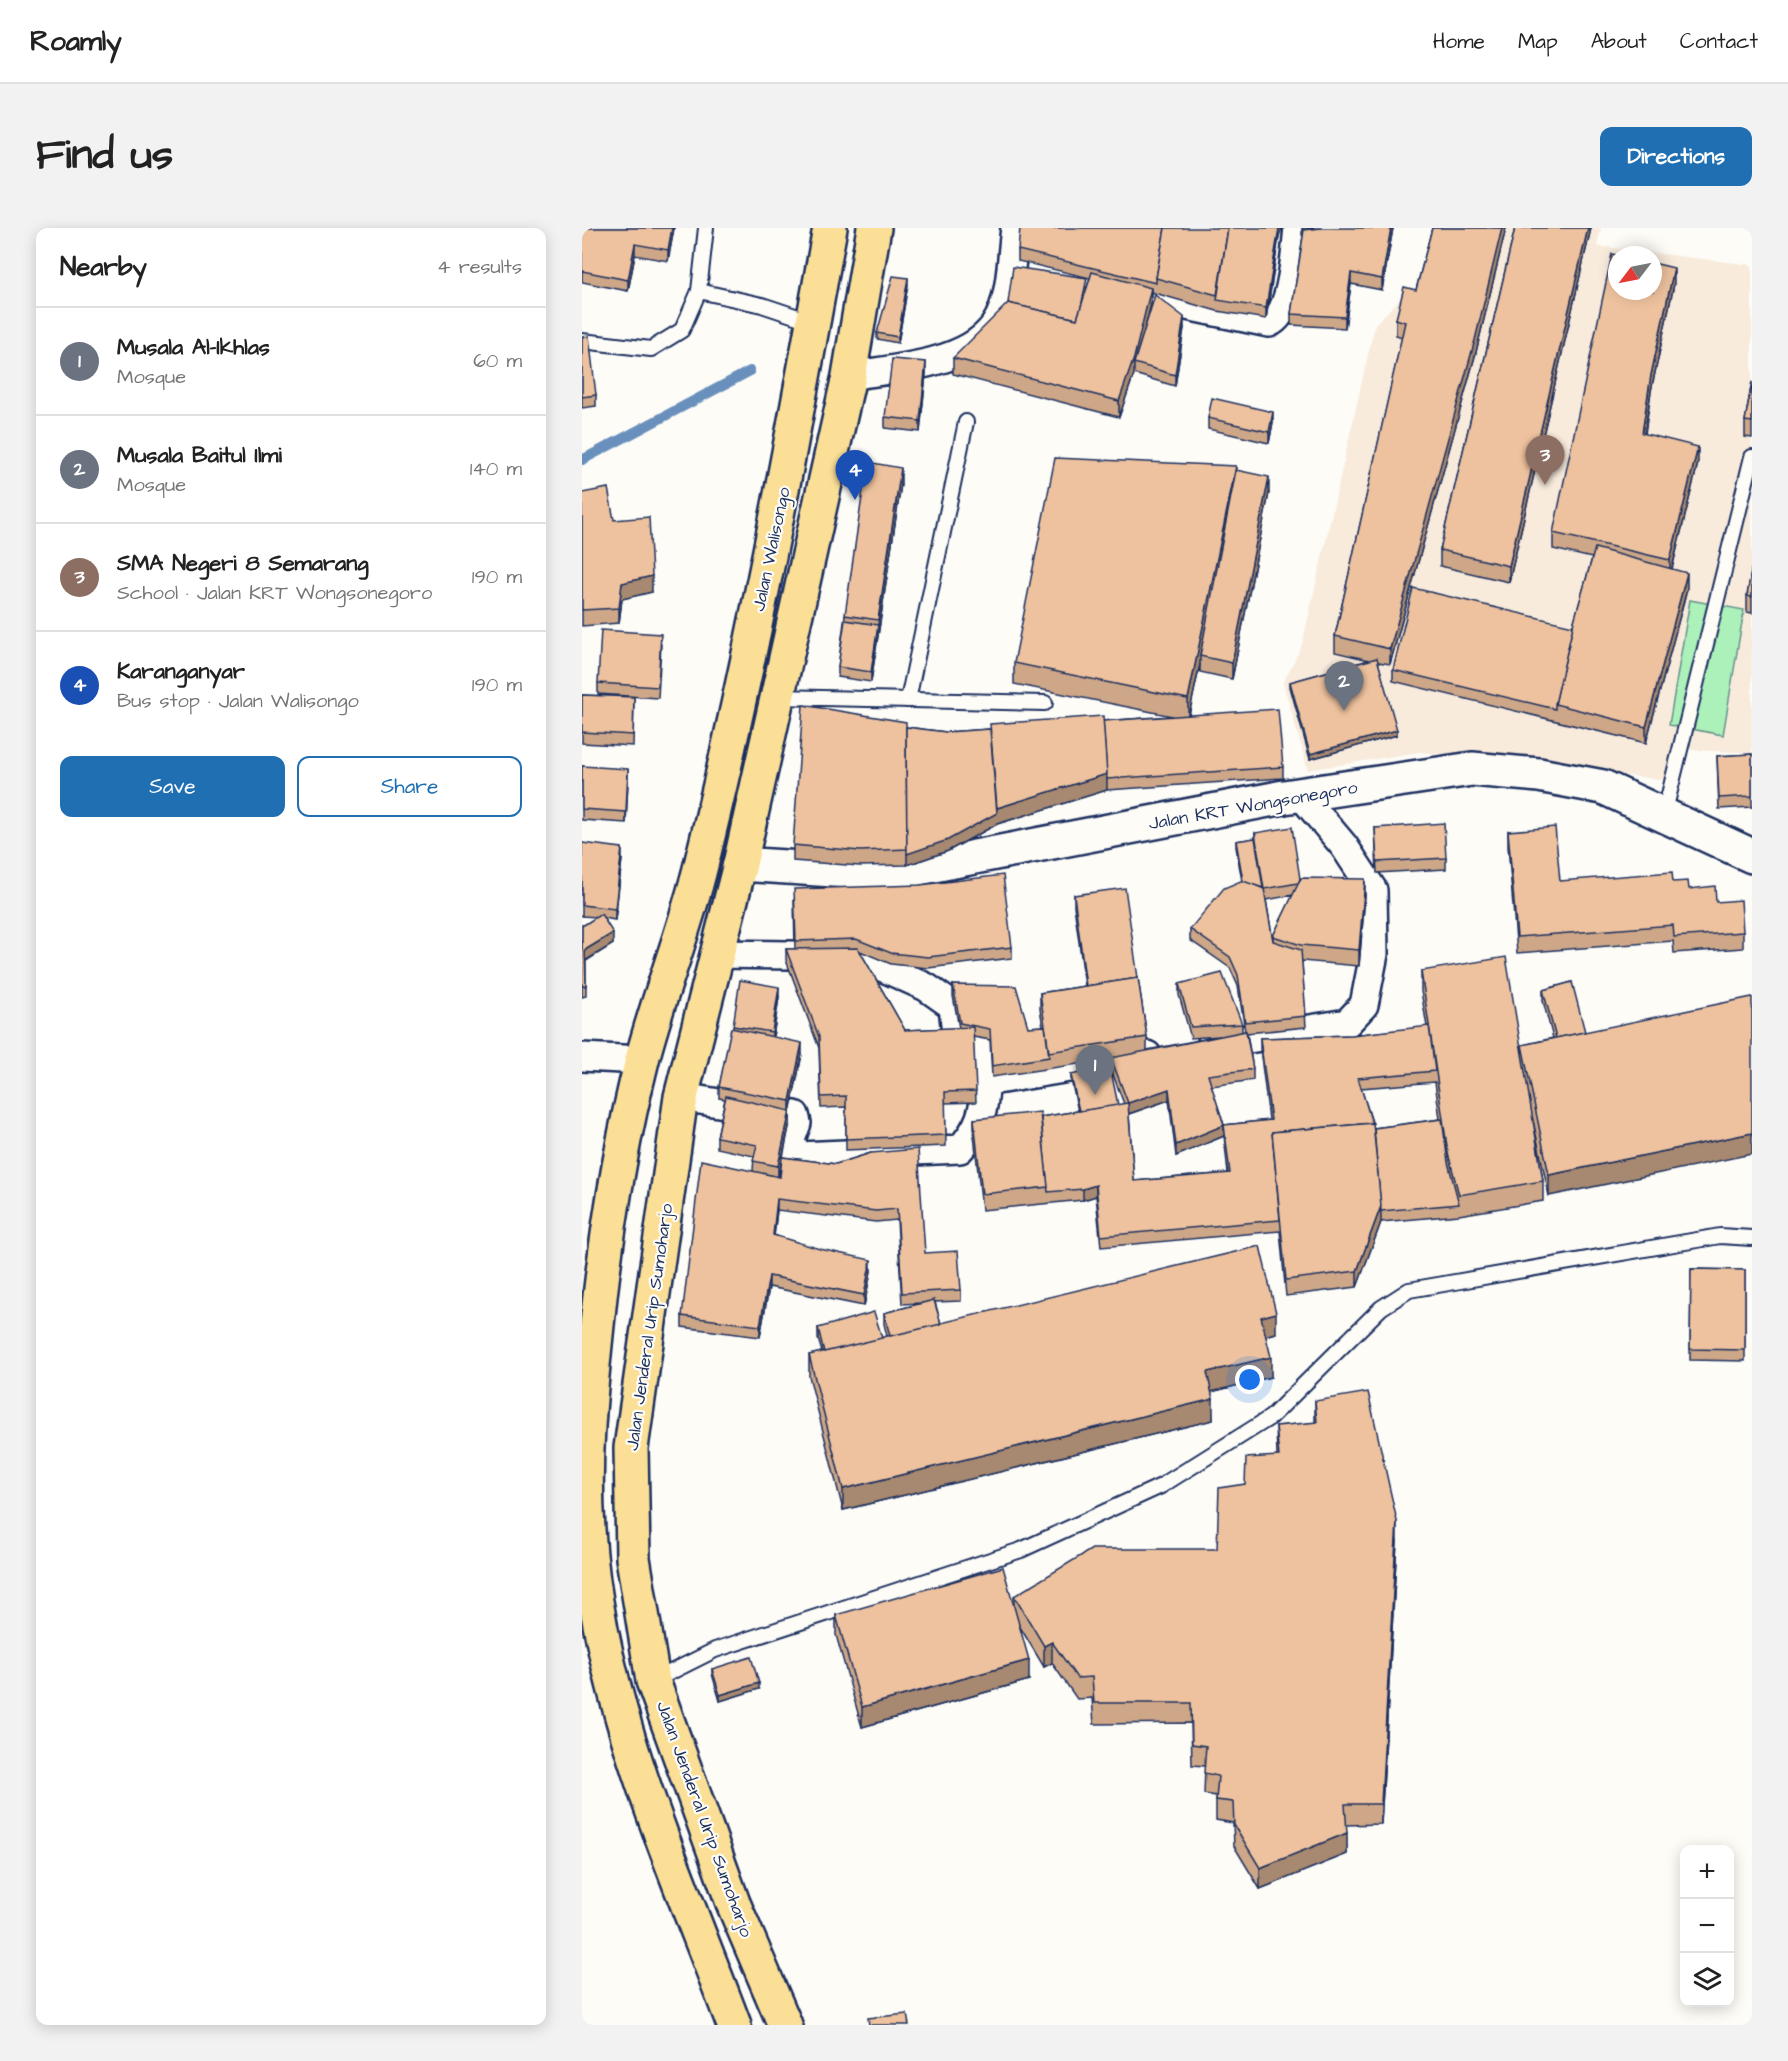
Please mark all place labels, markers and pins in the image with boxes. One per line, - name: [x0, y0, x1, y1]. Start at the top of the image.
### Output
- pin: 3: [1526, 436, 1564, 485]
- pin: 4: [836, 450, 874, 500]
- pin: 2: [1324, 662, 1364, 711]
- pin: 1: [1076, 1046, 1114, 1095]

